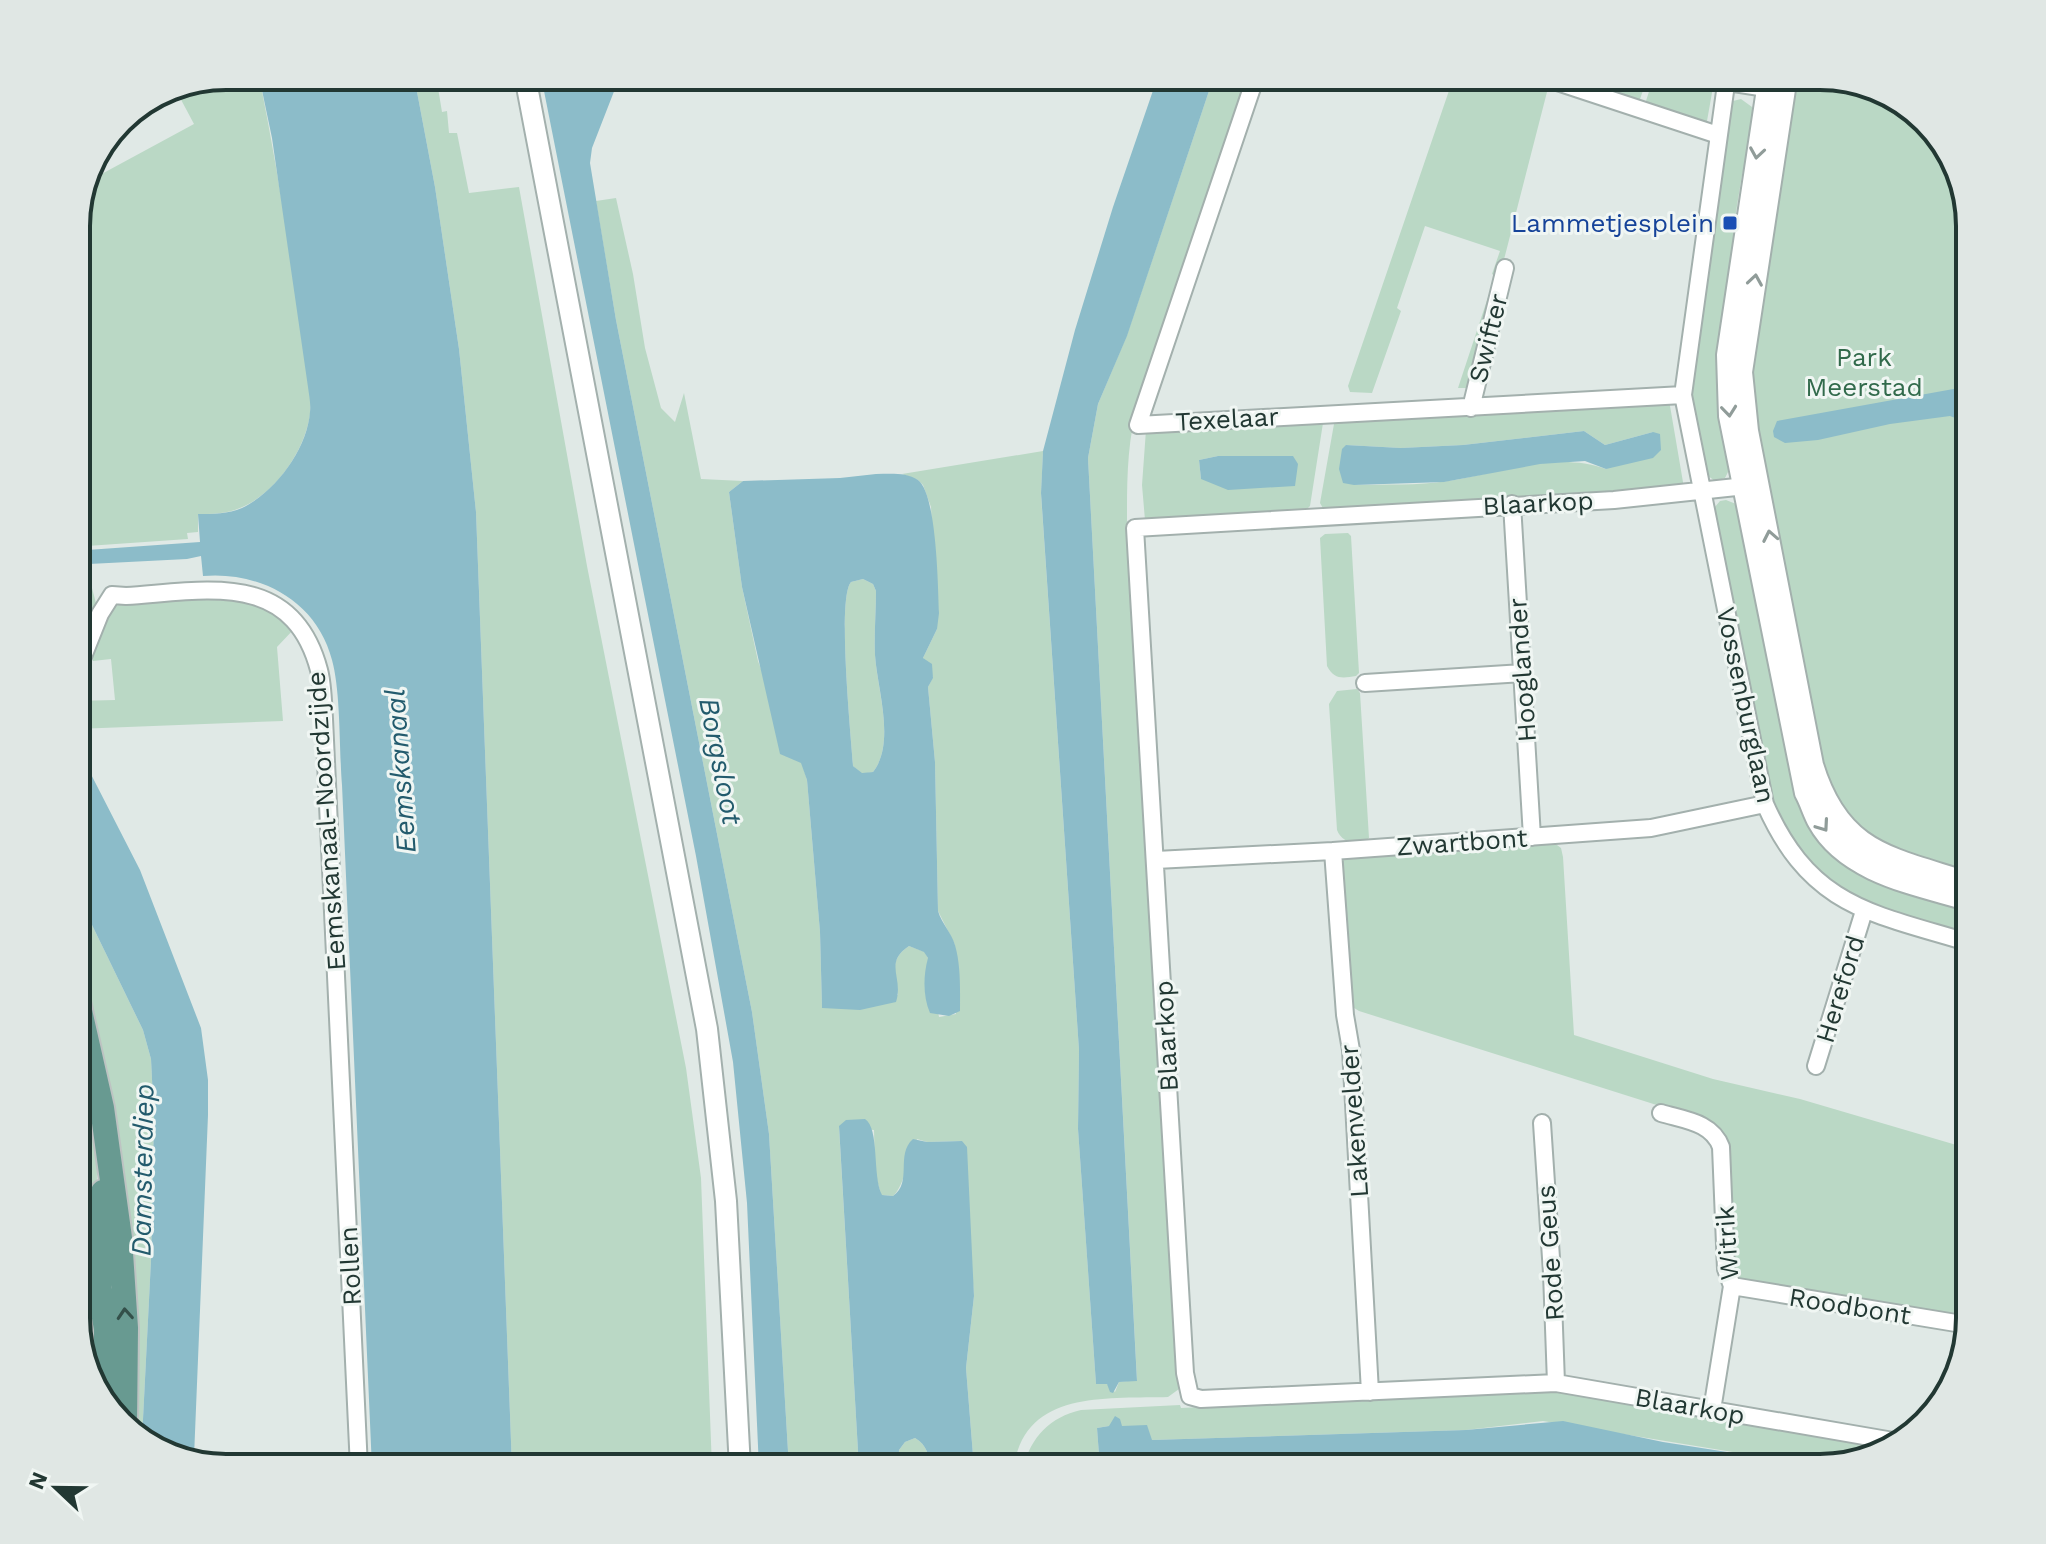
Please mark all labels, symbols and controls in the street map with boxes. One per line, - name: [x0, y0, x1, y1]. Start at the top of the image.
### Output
- one-way arrow: [1750, 146, 1767, 160]
- place label: Lammetjesplein: [1511, 208, 1714, 238]
- marker: Lammetjesplein: [1721, 214, 1739, 232]
- one-way arrow: [1746, 273, 1763, 287]
- street label: Swifter: [1462, 290, 1514, 386]
- park label: Park Meerstad: [1805, 342, 1923, 402]
- street label: Texelaar: [1174, 401, 1280, 437]
- one-way arrow: [1720, 405, 1737, 418]
- street label: Blaarkop: [1482, 485, 1594, 521]
- one-way arrow: [1762, 530, 1779, 543]
- street label: Hooglander: [1502, 597, 1542, 743]
- street label: Vossenburglaan: [1711, 604, 1781, 806]
- street label: Eemskanaal-Noordzijde: [301, 670, 351, 972]
- water label: Eemskanaal: [378, 688, 423, 854]
- water label: Borgsloot: [692, 695, 749, 828]
- one-way arrow: [1813, 818, 1828, 832]
- street label: Zwartbont: [1395, 822, 1529, 862]
- street label: Hereford: [1809, 932, 1871, 1046]
- street label: Blaarkop: [1148, 980, 1184, 1092]
- street label: Lakenvelder: [1334, 1043, 1374, 1199]
- water label: Damsterdiep: [124, 1083, 161, 1257]
- street label: Rode Geus: [1530, 1184, 1570, 1322]
- street label: Witrik: [1709, 1204, 1745, 1281]
- street label: Rollen: [333, 1226, 367, 1306]
- street label: Roodbont: [1787, 1282, 1913, 1330]
- one-way arrow: [117, 1307, 134, 1320]
- street label: Blaarkop: [1633, 1382, 1747, 1430]
- north arrow: [16, 1448, 96, 1528]
- text: N: [23, 1468, 53, 1493]

